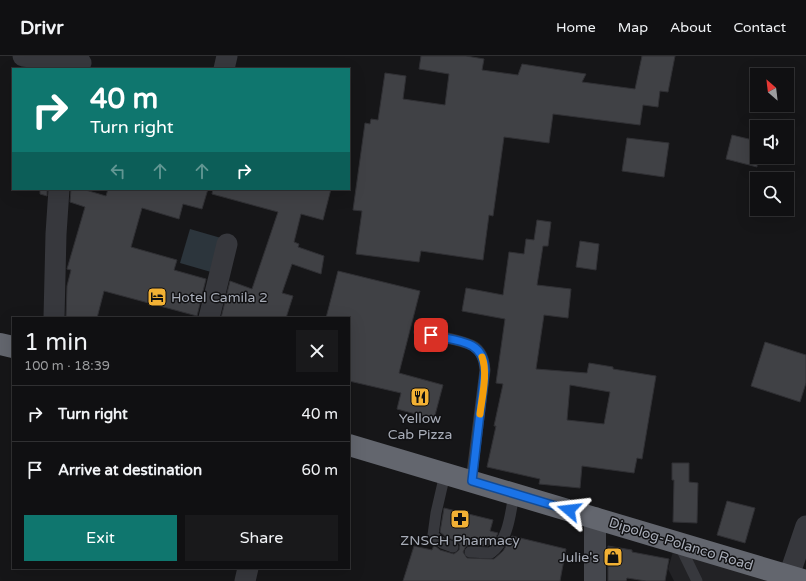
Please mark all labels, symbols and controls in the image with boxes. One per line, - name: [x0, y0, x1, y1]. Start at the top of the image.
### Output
- text: Drivr: [20, 17, 63, 39]
- text: Home: [556, 19, 596, 36]
- text: Map: [618, 19, 648, 36]
- text: About: [670, 19, 712, 36]
- text: Contact: [734, 19, 786, 36]
- north arrow: [750, 68, 794, 112]
- map controls: [750, 68, 794, 216]
- text: 40 m: [90, 82, 158, 116]
- icon: right: [24, 84, 76, 136]
- text: Turn right: [90, 116, 174, 138]
- button: sound: [750, 120, 794, 164]
- icon: left: [107, 160, 129, 182]
- icon: ahead: [149, 160, 171, 182]
- icon: ahead: [191, 160, 213, 182]
- icon: right: [233, 160, 255, 182]
- button: search: [750, 172, 794, 216]
- hotel icon: Hotel Camila 2: [146, 286, 168, 308]
- place label: Hotel Camila 2: [171, 289, 268, 306]
- pin: [414, 318, 448, 352]
- icon: arrive: [420, 324, 442, 346]
- text: 1 min: [24, 328, 88, 357]
- button: close: [296, 330, 338, 372]
- text: 100 m · 18:39: [24, 358, 110, 374]
- restaurant icon: Yellow Cab Pizza: [409, 386, 431, 408]
- icon: right: [24, 403, 46, 425]
- text: Turn right: [58, 405, 128, 423]
- text: 40 m: [301, 405, 338, 423]
- place label: Yellow Cab Pizza: [388, 410, 452, 443]
- icon: arrive: [24, 459, 46, 481]
- text: Arrive at destination: [58, 461, 202, 479]
- text: 60 m: [301, 461, 338, 479]
- position arrow: [548, 489, 590, 531]
- pharmacy icon: ZNSCH Pharmacy: [449, 508, 471, 530]
- street label: Dipolog-Polanco Road: [607, 514, 755, 574]
- button: Exit: [24, 515, 177, 561]
- button: Share: [185, 515, 338, 561]
- place label: ZNSCH Pharmacy: [400, 532, 520, 549]
- shop icon: Julie's: [602, 546, 624, 568]
- place label: Julie's: [559, 549, 599, 566]

